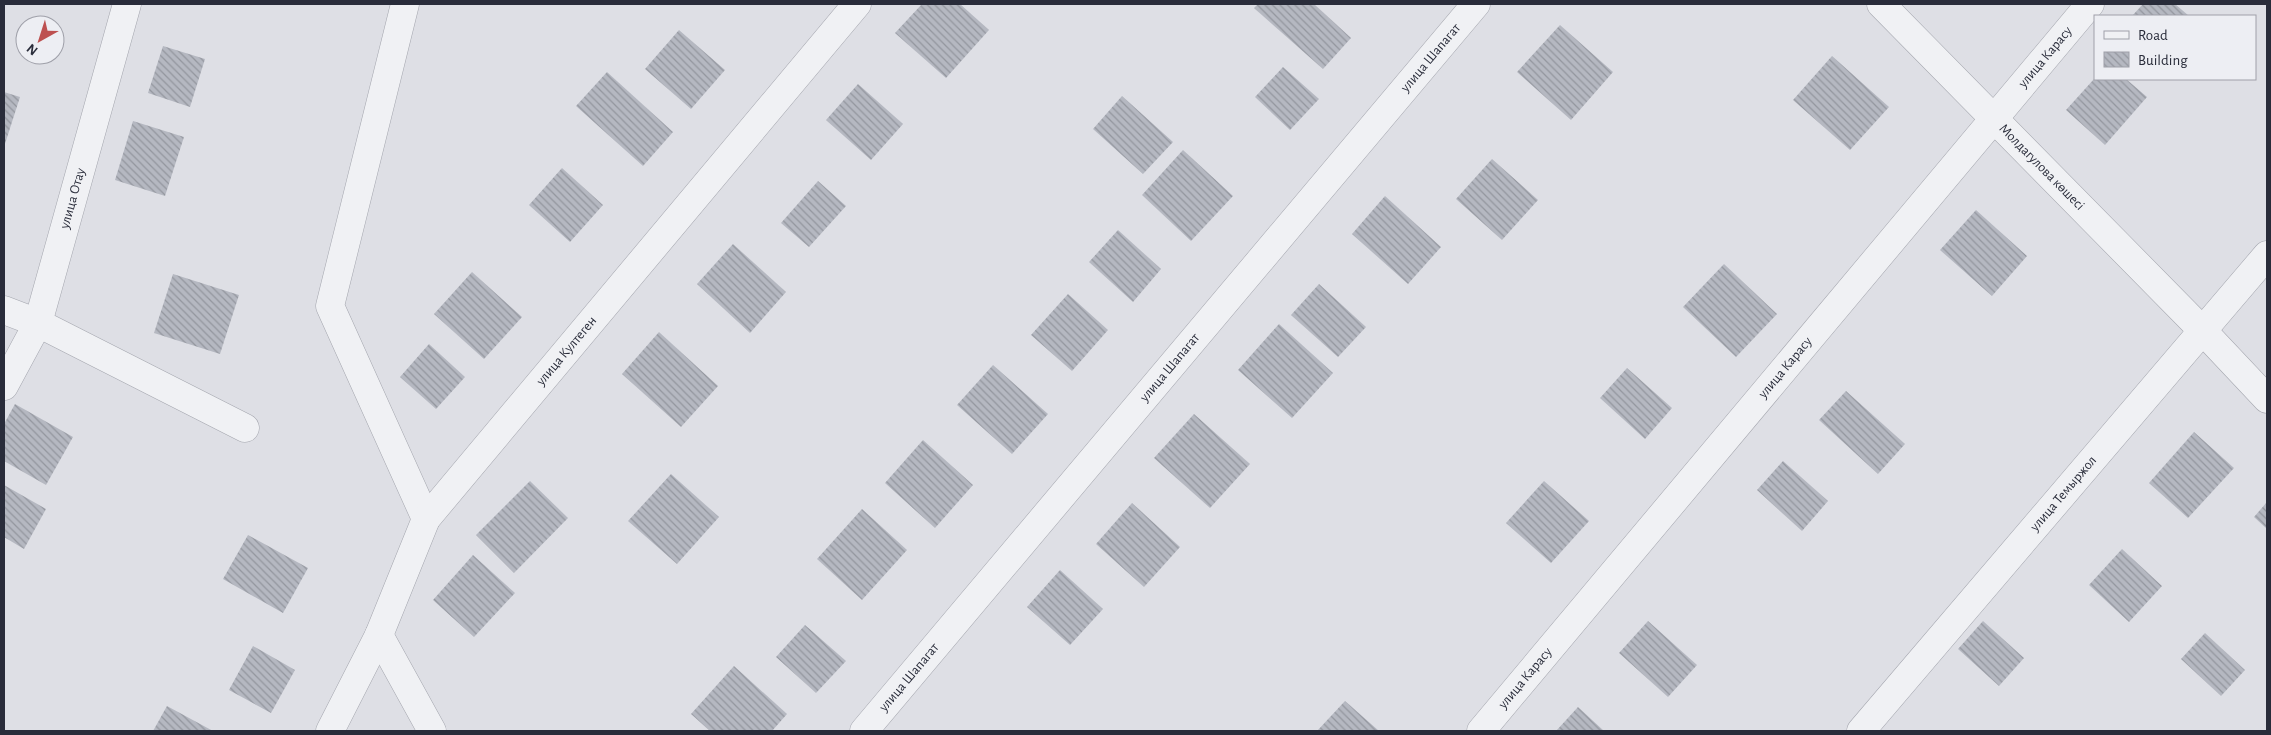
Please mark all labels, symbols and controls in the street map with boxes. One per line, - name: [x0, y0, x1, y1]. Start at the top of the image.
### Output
- north arrow: [15, 15, 65, 65]
- legend: [2094, 15, 2256, 80]
- street label: улица Шапагат: [1398, 20, 1464, 95]
- street label: улица Карасу: [2015, 24, 2075, 91]
- text: Road: [2138, 28, 2168, 43]
- text: N: [24, 41, 41, 58]
- text: Building: [2138, 53, 2188, 68]
- street label: Молдагулова көшесі: [1996, 121, 2087, 213]
- street label: улица Отау: [57, 166, 88, 231]
- street label: улица Култеген: [533, 314, 599, 389]
- street label: улица Шапагат: [1137, 330, 1203, 405]
- street label: улица Карасу: [1755, 334, 1815, 402]
- street label: улица Темыржол: [2027, 453, 2099, 535]
- street label: улица Шапагат: [876, 640, 942, 715]
- street label: улица Карасу: [1495, 645, 1555, 712]

